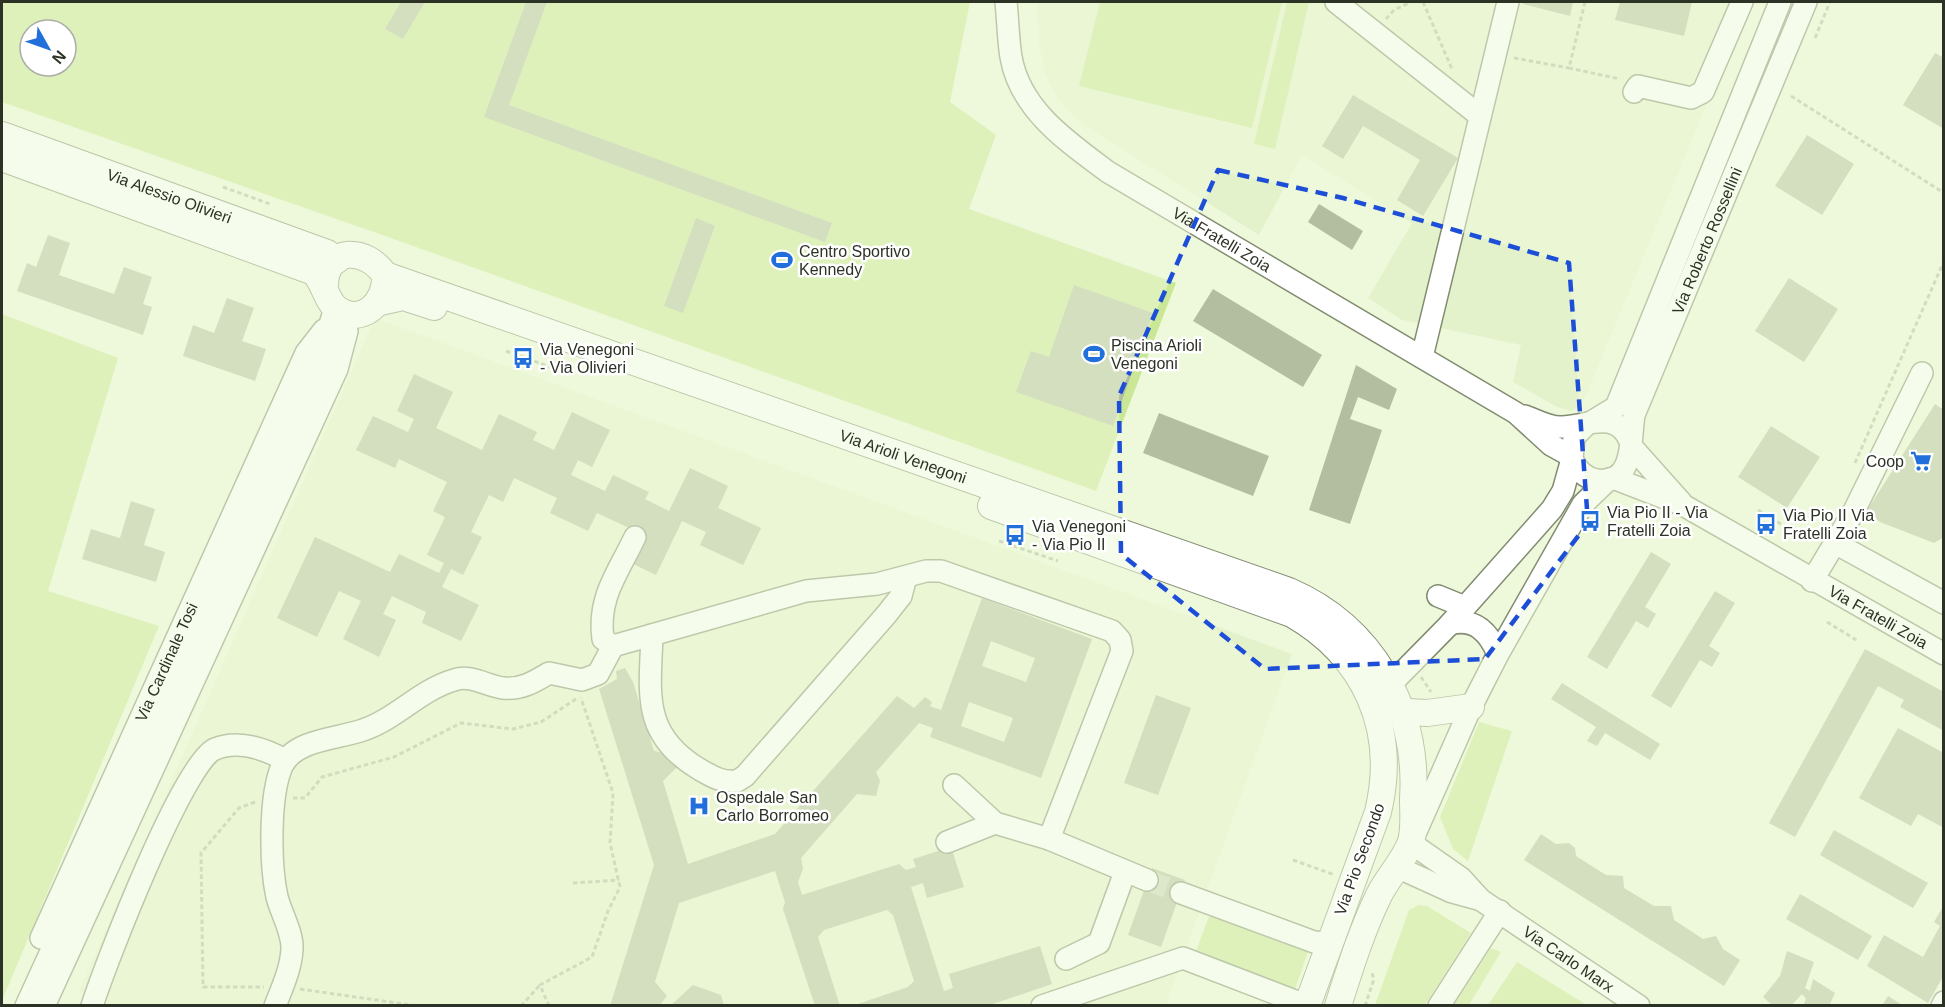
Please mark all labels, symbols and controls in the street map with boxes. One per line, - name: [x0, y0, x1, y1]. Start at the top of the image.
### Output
- north arrow: [18, 18, 78, 78]
- text: N: [49, 47, 69, 67]
- street label: Via Roberto Rossellini: [1669, 165, 1745, 317]
- street label: Via Alessio Olivieri: [104, 166, 234, 227]
- street label: Via Fratelli Zoia: [1170, 204, 1274, 275]
- place label: Centro Sportivo Kennedy: [799, 243, 910, 278]
- sports icon: Centro Sportivo Kennedy: [770, 248, 794, 272]
- place label: Piscina Arioli Venegoni: [1111, 337, 1202, 372]
- place label: Via Venegoni - Via Olivieri: [540, 341, 634, 376]
- sports icon: Piscina Arioli Venegoni: [1082, 342, 1106, 366]
- bus stop icon: Via Venegoni - Via Olivieri: [511, 346, 535, 370]
- street label: Via Arioli Venegoni: [837, 427, 969, 487]
- supermarket icon: Coop: [1909, 449, 1933, 473]
- place label: Coop: [1866, 453, 1904, 470]
- place label: Via Pio II - Via Fratelli Zoia: [1607, 504, 1708, 539]
- place label: Via Pio II Via Fratelli Zoia: [1783, 507, 1874, 542]
- bus stop icon: Via Pio II - Via Fratelli Zoia: [1578, 509, 1602, 533]
- bus stop icon: Via Pio II Via Fratelli Zoia: [1754, 512, 1778, 536]
- place label: Via Venegoni - Via Pio II: [1032, 518, 1126, 553]
- bus stop icon: Via Venegoni - Via Pio II: [1003, 523, 1027, 547]
- street label: Via Fratelli Zoia: [1826, 582, 1931, 652]
- street label: Via Cardinale Tosi: [132, 600, 201, 724]
- place label: Ospedale San Carlo Borromeo: [716, 789, 829, 824]
- hospital icon: Ospedale San Carlo Borromeo: [687, 794, 711, 818]
- street label: Via Pio Secondo: [1331, 801, 1388, 918]
- street label: Via Carlo Marx: [1520, 923, 1617, 996]

